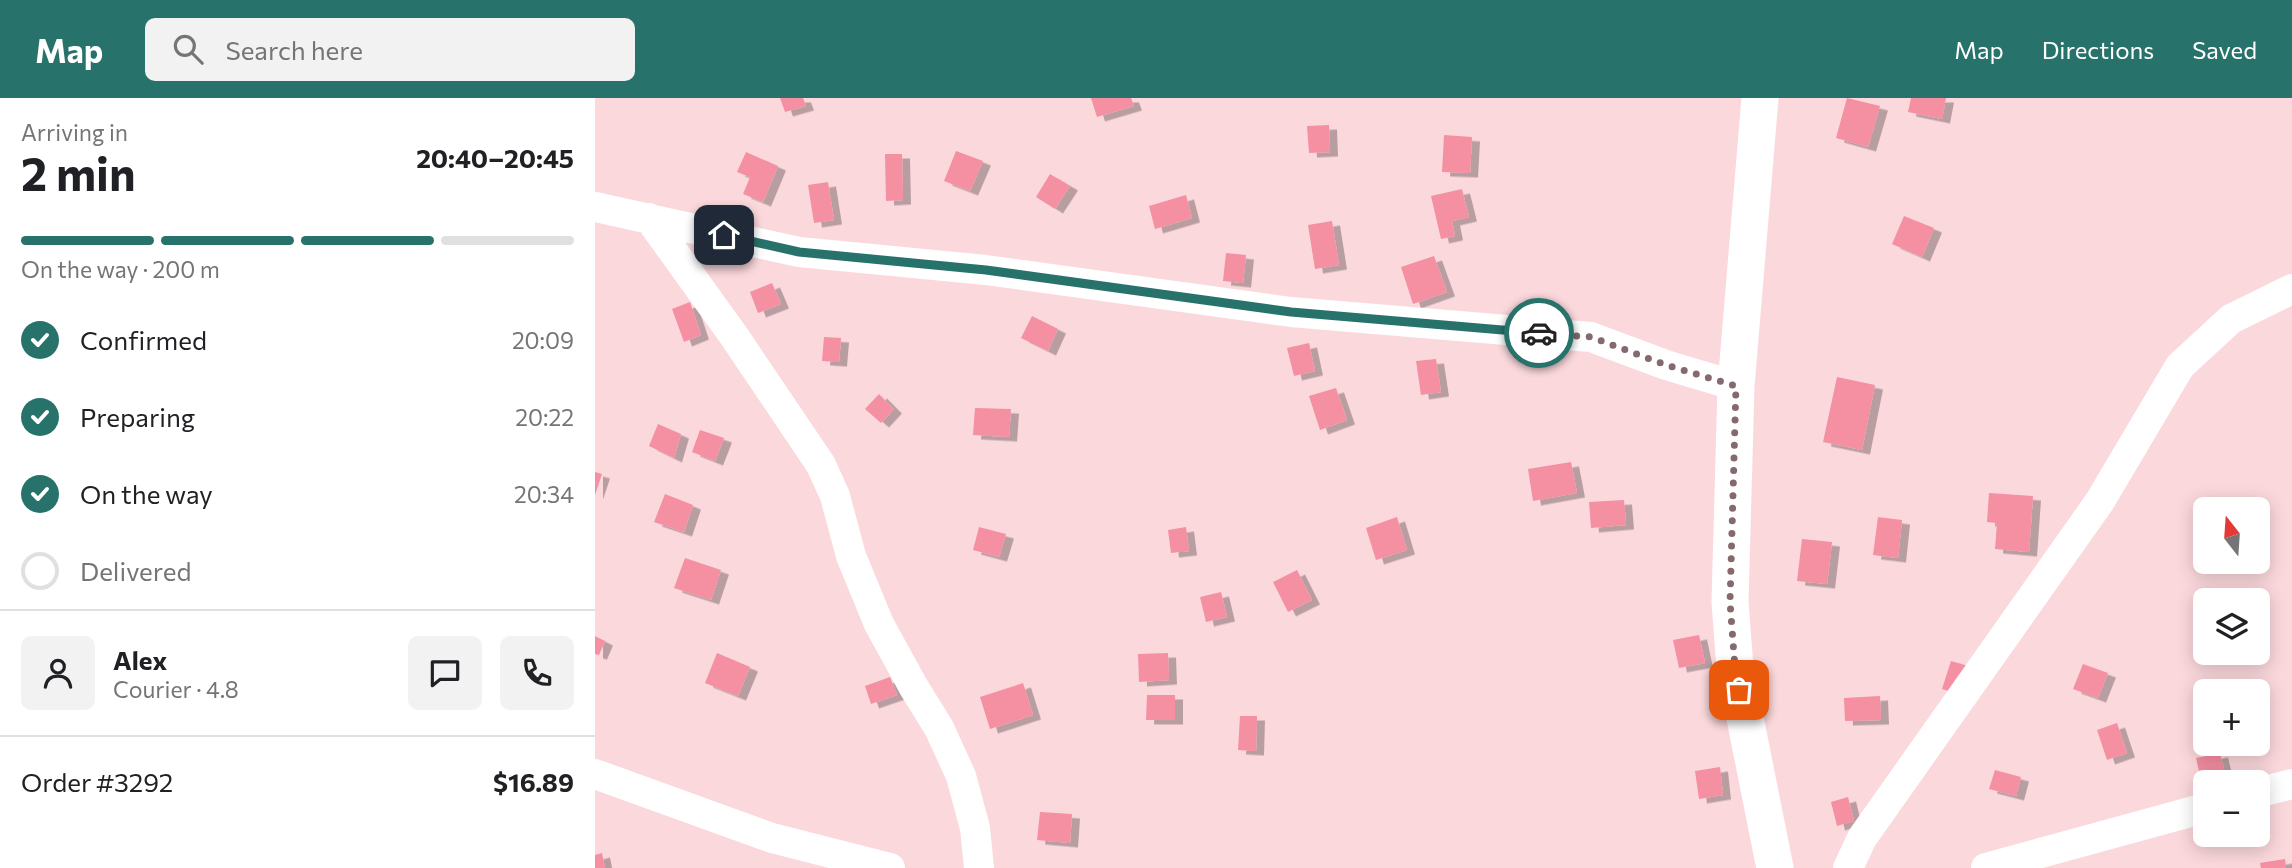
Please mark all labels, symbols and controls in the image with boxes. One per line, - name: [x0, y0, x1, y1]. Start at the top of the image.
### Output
- search box: [145, 18, 635, 81]
- text: Map: [35, 29, 103, 70]
- icon: search: [169, 30, 207, 68]
- text: Search here: [225, 34, 363, 65]
- text: Map: [1954, 35, 2004, 64]
- text: Directions: [2042, 35, 2154, 64]
- text: Saved: [2192, 35, 2257, 64]
- text: Arriving in: [21, 118, 128, 146]
- text: 20:40–20:45: [416, 142, 574, 173]
- text: 2 min: [21, 144, 136, 200]
- pin: [694, 205, 754, 265]
- icon: home: [705, 216, 743, 254]
- text: On the way · 200 m: [21, 255, 220, 283]
- courier: [1504, 298, 1574, 368]
- icon: car: [1520, 314, 1558, 352]
- icon: check: [21, 321, 59, 359]
- text: Confirmed: [80, 324, 207, 355]
- text: 20:09: [512, 326, 574, 354]
- icon: check: [21, 398, 59, 436]
- text: Preparing: [80, 401, 195, 432]
- text: 20:22: [515, 403, 574, 431]
- icon: check: [21, 475, 59, 513]
- text: On the way: [80, 478, 213, 509]
- text: 20:34: [514, 480, 574, 508]
- north arrow: [2193, 497, 2270, 574]
- map controls: [2193, 497, 2270, 847]
- text: Delivered: [80, 555, 191, 586]
- button: layers: [2193, 588, 2270, 665]
- button: person: [21, 636, 95, 710]
- button: chat: [408, 636, 482, 710]
- button: phone: [500, 636, 574, 710]
- text: Alex: [113, 644, 167, 675]
- pin: [1709, 660, 1769, 720]
- icon: bag: [1720, 671, 1758, 709]
- text: Courier · 4.8: [113, 675, 239, 703]
- button: +: [2193, 679, 2270, 756]
- text: Order #3292: [21, 766, 173, 797]
- text: $16.89: [493, 766, 574, 797]
- button: −: [2193, 770, 2270, 847]

